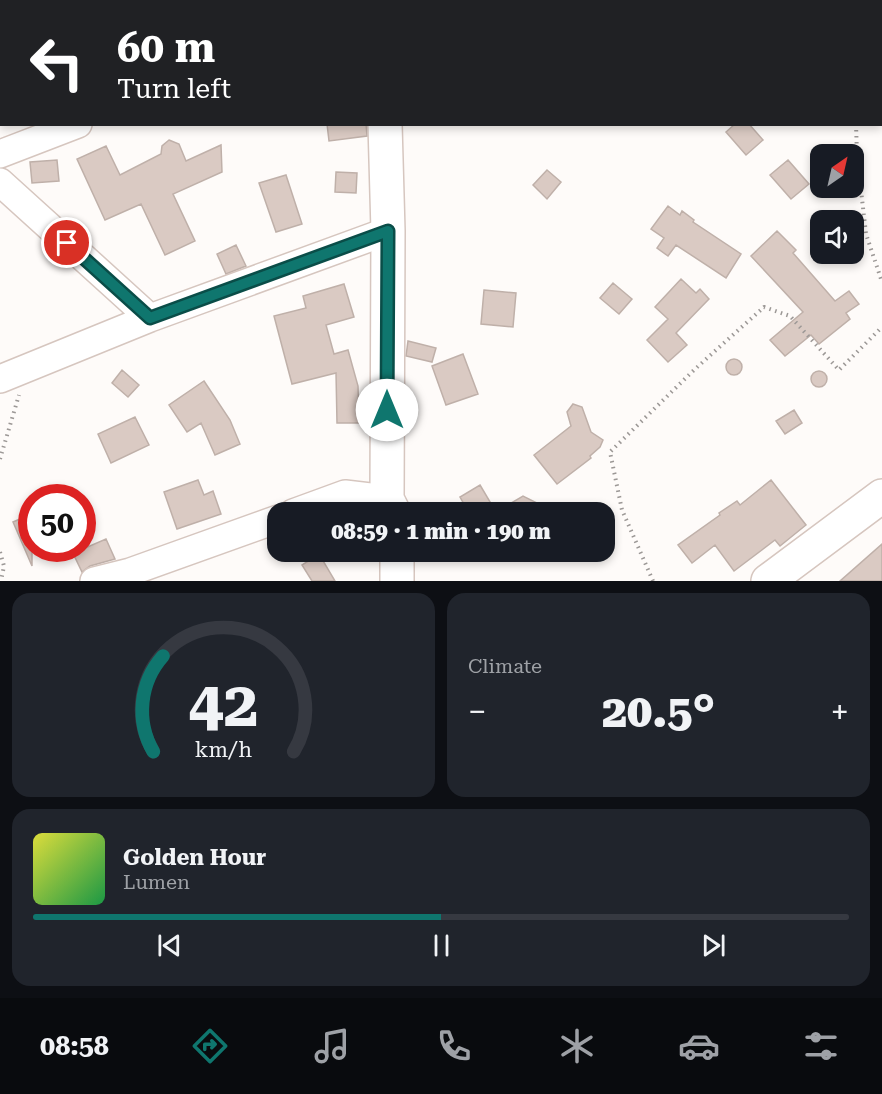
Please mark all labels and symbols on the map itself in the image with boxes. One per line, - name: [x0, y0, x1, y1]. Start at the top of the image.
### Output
- north arrow: [810, 144, 864, 198]
- pin: [41, 217, 92, 268]
- position arrow: [355, 378, 419, 442]
- speed limit sign: 50: [18, 484, 96, 562]

